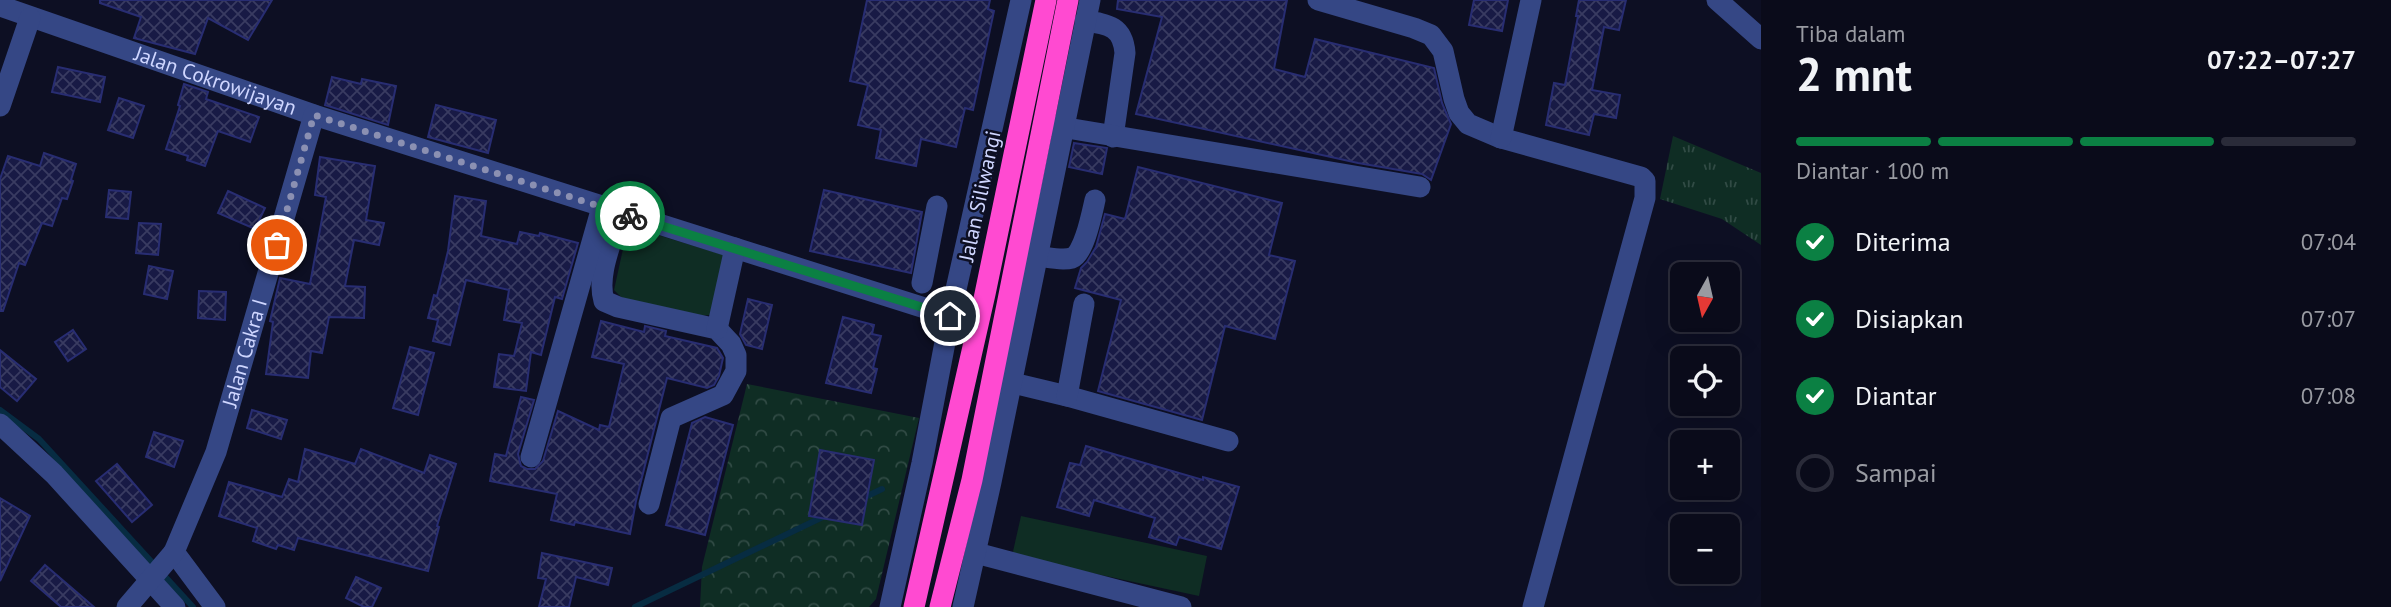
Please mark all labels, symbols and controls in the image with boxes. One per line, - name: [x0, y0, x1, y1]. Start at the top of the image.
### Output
- text: Tiba dalam: [1796, 19, 1905, 48]
- street label: Jalan Cokrowijayan: [130, 39, 300, 121]
- text: 07:22–07:27: [2207, 43, 2356, 76]
- text: 2 mnt: [1796, 44, 1912, 104]
- street label: Jalan Siliwangi: [952, 128, 1007, 265]
- text: Diantar · 100 m: [1796, 156, 1949, 185]
- courier: [595, 181, 665, 251]
- icon: bike: [611, 197, 649, 235]
- pin: [247, 215, 307, 275]
- icon: check: [1796, 223, 1834, 261]
- text: Diterima: [1855, 225, 1951, 258]
- icon: bag: [258, 226, 296, 264]
- text: 07:04: [2301, 227, 2356, 256]
- north arrow: [1670, 262, 1740, 332]
- map controls: [1670, 262, 1740, 584]
- pin: [920, 286, 980, 346]
- street label: Jalan Cakra I: [216, 295, 273, 411]
- icon: home: [931, 297, 969, 335]
- icon: check: [1796, 300, 1834, 338]
- text: Disiapkan: [1855, 302, 1963, 335]
- text: 07:07: [2301, 304, 2356, 333]
- button: locate: [1670, 346, 1740, 416]
- icon: check: [1796, 377, 1834, 415]
- text: Diantar: [1855, 379, 1937, 412]
- text: 07:08: [2301, 381, 2356, 410]
- button: +: [1670, 430, 1740, 500]
- text: Sampai: [1855, 456, 1937, 489]
- button: −: [1670, 514, 1740, 584]

